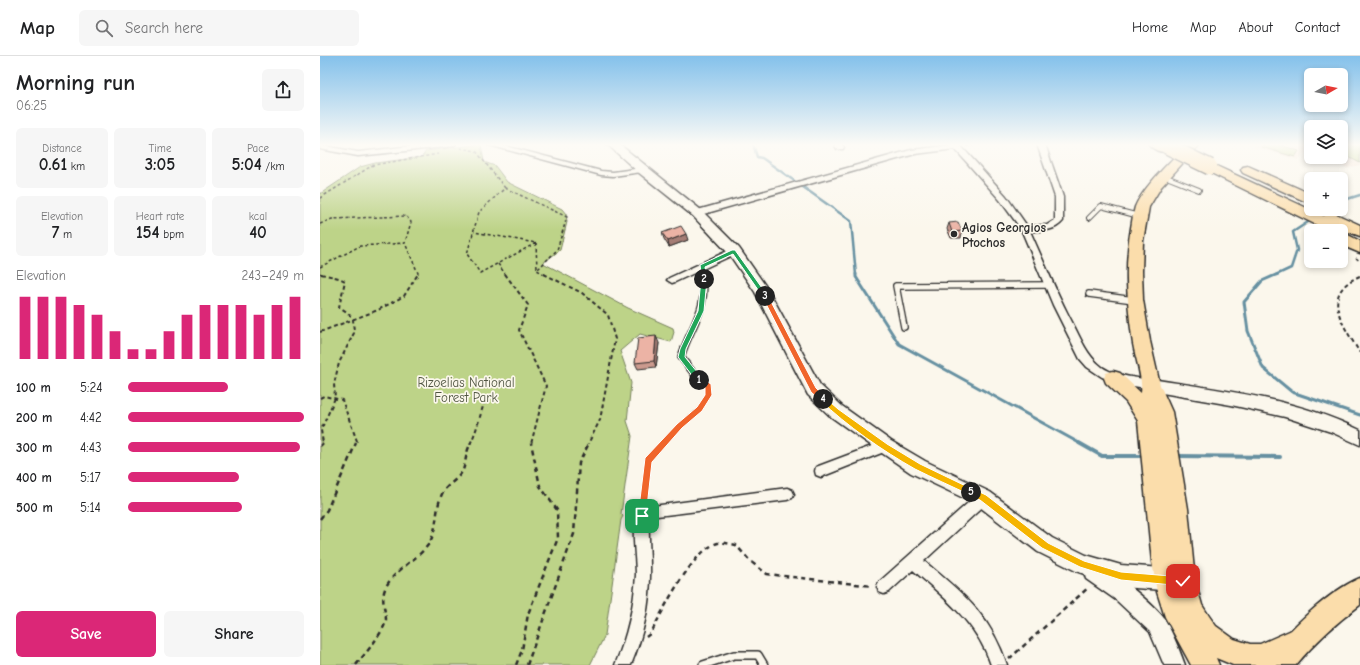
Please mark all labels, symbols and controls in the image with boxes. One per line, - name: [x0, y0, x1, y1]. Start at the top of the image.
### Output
- search box: [79, 10, 359, 46]
- text: Map: [20, 17, 55, 39]
- icon: search: [93, 17, 115, 39]
- text: Search here: [125, 19, 203, 37]
- text: Home: [1132, 19, 1168, 36]
- text: Map: [1190, 19, 1216, 36]
- text: About: [1238, 19, 1273, 36]
- text: Contact: [1295, 19, 1340, 36]
- north arrow: [1304, 68, 1348, 112]
- map controls: [1304, 68, 1348, 268]
- button: share: [262, 69, 304, 111]
- text: Morning run: [16, 70, 135, 96]
- text: 06:25: [16, 98, 47, 113]
- button: layers: [1304, 120, 1348, 164]
- text: Distance: [42, 142, 82, 155]
- text: Time: [149, 142, 171, 155]
- text: Pace: [247, 142, 269, 155]
- text: 0.61: [39, 155, 67, 174]
- text: 3:05: [145, 155, 175, 174]
- text: 5:04: [231, 155, 262, 174]
- text: km: [67, 160, 85, 173]
- text: /km: [262, 160, 285, 173]
- button: +: [1304, 172, 1348, 216]
- text: Elevation: [41, 210, 83, 223]
- text: Heart rate: [136, 210, 184, 223]
- text: kcal: [249, 210, 267, 223]
- place label: Agios Georgios Ptochos: [962, 220, 1046, 250]
- text: 7: [52, 223, 59, 242]
- text: 154: [136, 223, 160, 242]
- text: 40: [249, 223, 267, 242]
- button: −: [1304, 224, 1348, 268]
- text: m: [59, 228, 72, 241]
- text: bpm: [160, 228, 184, 241]
- marker: Agios Georgios Ptochos: [949, 229, 959, 239]
- text: Elevation: [16, 268, 66, 283]
- text: 243–249 m: [242, 268, 304, 283]
- pin: 2: [694, 269, 714, 289]
- text: 2: [701, 272, 707, 285]
- pin: 3: [755, 286, 775, 306]
- text: 3: [762, 289, 768, 302]
- pin: 1: [689, 370, 709, 390]
- text: 1: [697, 373, 701, 386]
- park label: Rizoelias National Forest Park: [417, 375, 515, 405]
- text: 100 m: [16, 380, 51, 395]
- text: 5:24: [80, 380, 102, 395]
- pin: 4: [813, 389, 833, 409]
- text: 4: [820, 392, 826, 405]
- text: 200 m: [16, 410, 52, 425]
- text: 4:42: [80, 410, 102, 425]
- text: 300 m: [16, 440, 52, 455]
- text: 4:43: [80, 440, 102, 455]
- text: 400 m: [16, 470, 52, 485]
- text: 5:17: [80, 470, 101, 485]
- pin: 5: [961, 482, 981, 502]
- text: 5: [968, 485, 974, 498]
- pin: [625, 499, 659, 533]
- text: 500 m: [16, 500, 53, 515]
- text: 5:14: [80, 500, 101, 515]
- icon: arrive: [631, 505, 653, 527]
- pin: [1166, 564, 1200, 598]
- icon: check: [1172, 570, 1194, 592]
- button: Save: [16, 611, 156, 657]
- button: Share: [164, 611, 304, 657]

